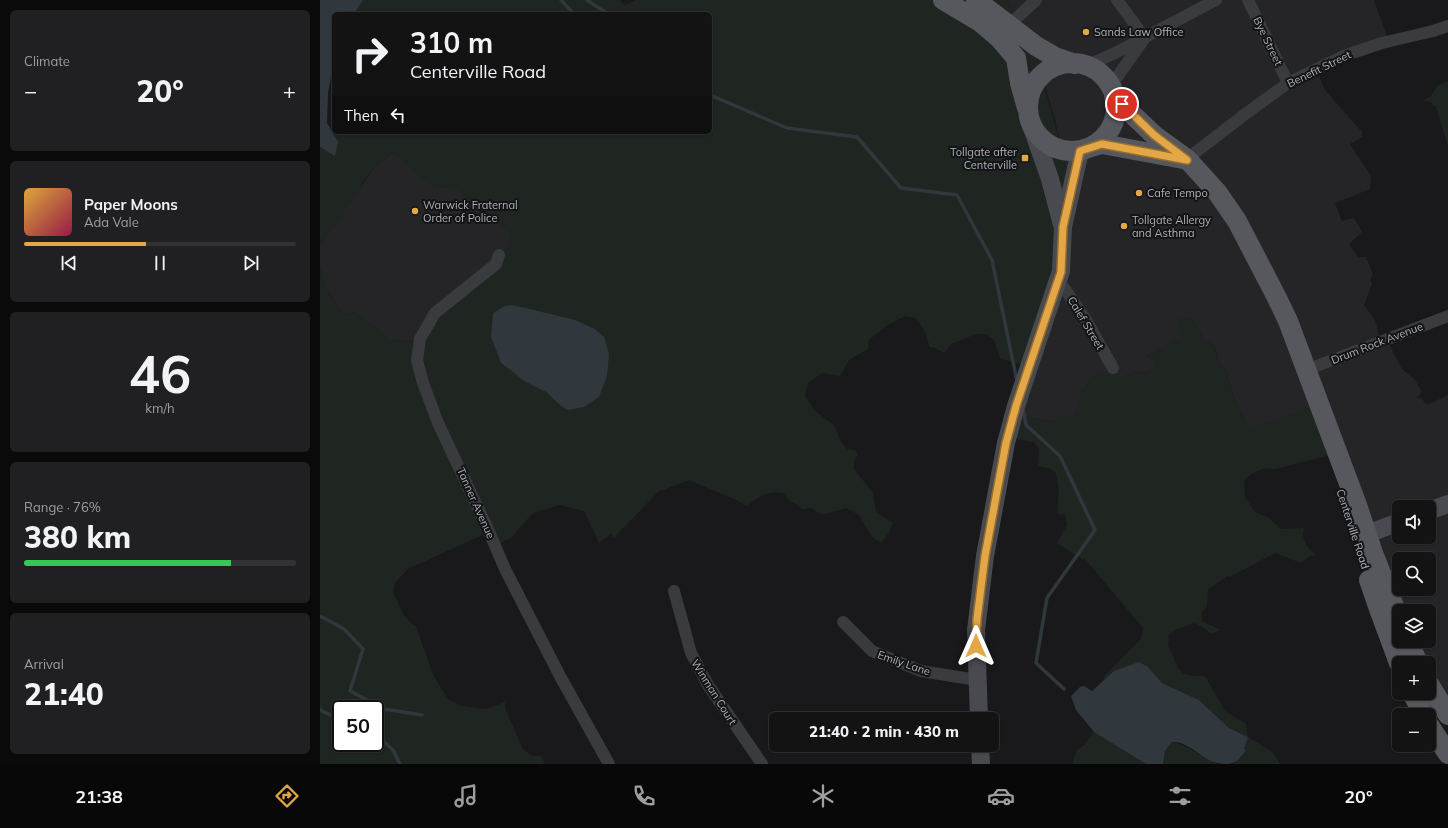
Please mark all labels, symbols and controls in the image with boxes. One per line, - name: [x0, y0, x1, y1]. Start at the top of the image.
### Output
- street label: Bye Street: [1250, 14, 1286, 68]
- text: 310 m: [410, 25, 493, 60]
- place label: Sands Law Office: [1094, 25, 1183, 39]
- marker: Sands Law Office: [1081, 27, 1091, 37]
- icon: right: [344, 28, 396, 80]
- street label: Benefit Street: [1285, 47, 1353, 90]
- text: Climate: [24, 53, 70, 69]
- text: Centerville Road: [410, 60, 546, 83]
- text: 20°: [136, 72, 184, 110]
- text: −: [24, 77, 37, 105]
- text: +: [283, 77, 296, 105]
- pin: [1105, 87, 1139, 121]
- icon: arrive: [1111, 93, 1133, 115]
- icon: left: [387, 104, 409, 126]
- text: Then: [344, 106, 379, 125]
- place label: Tollgate after Centerville: [950, 145, 1017, 172]
- marker: Tollgate after Centerville: [1020, 153, 1030, 163]
- place label: Cafe Tempo: [1147, 186, 1208, 200]
- marker: Cafe Tempo: [1134, 188, 1144, 198]
- text: Paper Moons: [84, 195, 178, 214]
- place label: Warwick Fraternal Order of Police: [423, 198, 518, 225]
- marker: Warwick Fraternal Order of Police: [410, 206, 420, 216]
- place label: Tollgate Allergy and Asthma: [1132, 213, 1211, 240]
- text: Ada Vale: [84, 214, 139, 230]
- marker: Tollgate Allergy and Asthma: [1119, 221, 1129, 231]
- icon: previous: [58, 252, 80, 274]
- icon: pause: [149, 252, 171, 274]
- icon: next: [240, 252, 262, 274]
- street label: Calef Street: [1065, 294, 1107, 352]
- street label: Drum Rock Avenue: [1329, 319, 1425, 367]
- text: 46: [129, 341, 191, 406]
- text: km/h: [145, 400, 175, 416]
- street label: Tanner Avenue: [454, 465, 498, 541]
- street label: Centerville Road: [1333, 487, 1373, 571]
- text: Range · 76%: [24, 499, 101, 515]
- map controls: [1392, 500, 1436, 752]
- button: sound: [1392, 500, 1436, 544]
- text: 380 km: [24, 518, 131, 556]
- button: search: [1392, 552, 1436, 596]
- button: layers: [1392, 604, 1436, 648]
- position arrow: [955, 625, 997, 667]
- street label: Emily Lane: [876, 647, 932, 679]
- text: Arrival: [24, 656, 64, 672]
- button: +: [1392, 656, 1436, 700]
- street label: Winman Court: [688, 657, 740, 728]
- text: 21:40: [24, 675, 104, 713]
- speed limit sign: 50: [332, 700, 384, 752]
- button: −: [1392, 708, 1436, 752]
- text: 21:40 · 2 min · 430 m: [809, 722, 959, 741]
- icon: directions: [273, 782, 301, 810]
- icon: music: [452, 782, 480, 810]
- icon: phone: [630, 782, 658, 810]
- icon: climate: [809, 782, 837, 810]
- icon: car: [987, 782, 1015, 810]
- icon: filters: [1166, 782, 1194, 810]
- text: 21:38: [75, 785, 123, 808]
- text: 20°: [1344, 785, 1373, 808]

